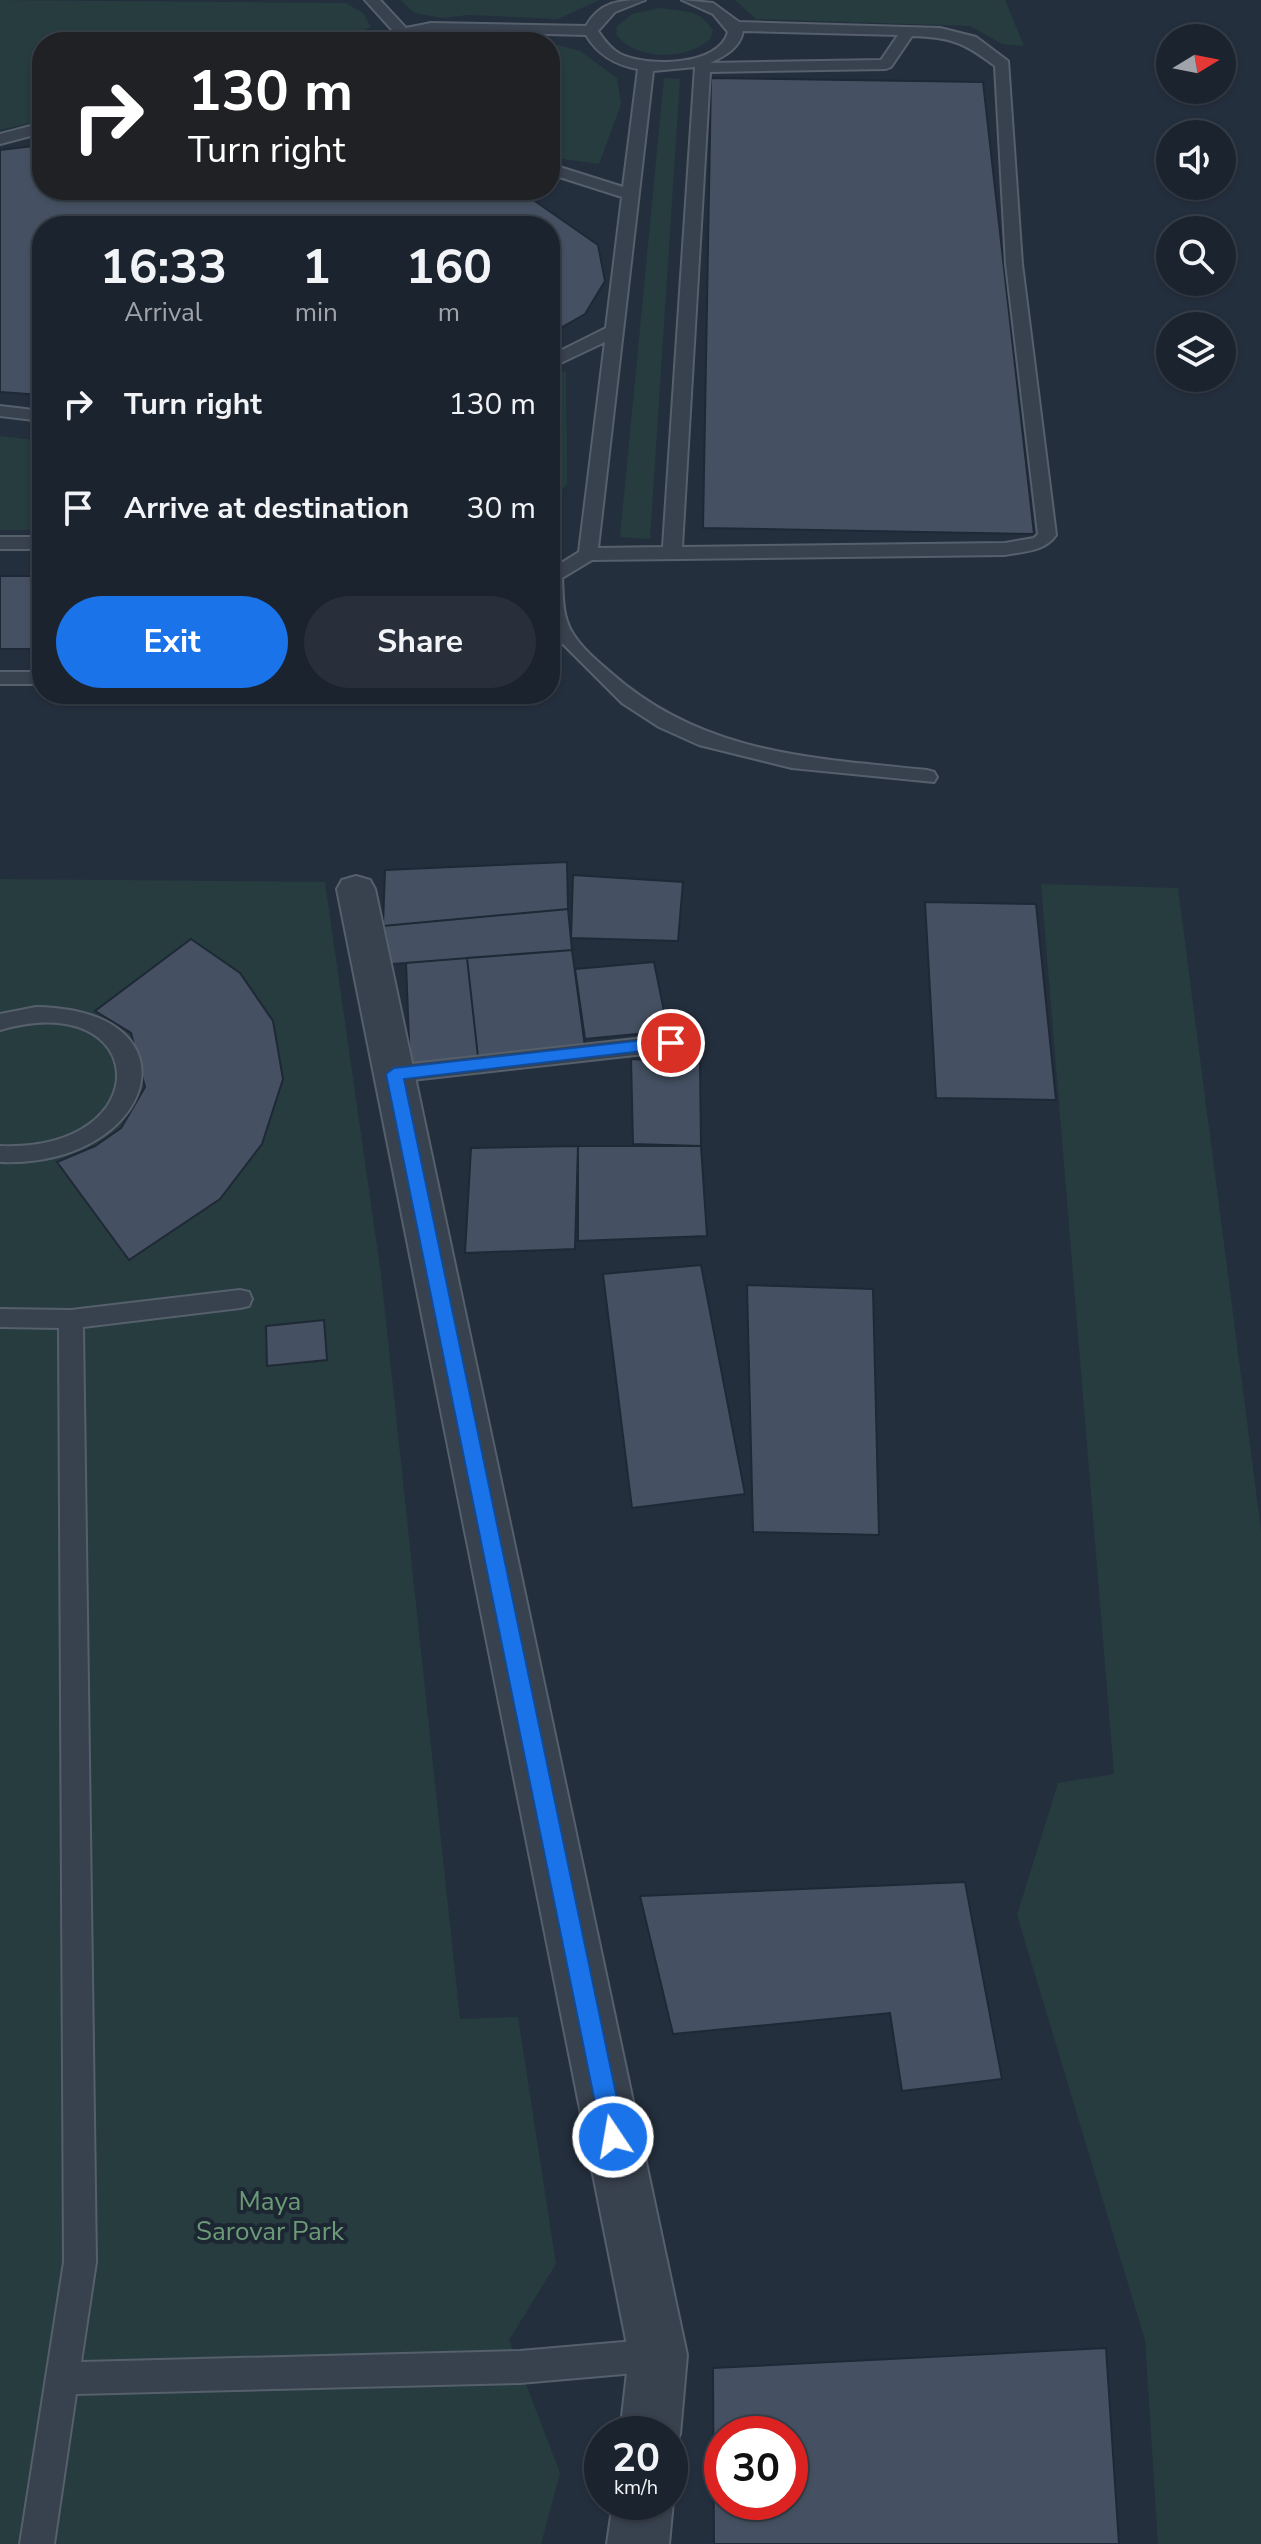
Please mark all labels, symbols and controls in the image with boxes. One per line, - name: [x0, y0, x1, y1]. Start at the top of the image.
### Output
- north arrow: [1156, 24, 1236, 104]
- map controls: [1156, 24, 1236, 392]
- text: 130 m: [188, 53, 353, 130]
- icon: right: [56, 64, 160, 168]
- button: sound: [1156, 120, 1236, 200]
- text: Turn right: [188, 126, 345, 175]
- button: search: [1156, 216, 1236, 296]
- text: 16:33: [100, 234, 227, 300]
- text: 1: [302, 234, 331, 300]
- text: 160: [406, 234, 492, 300]
- text: Arrival: [124, 295, 203, 330]
- text: min: [295, 295, 338, 330]
- text: m: [438, 295, 460, 330]
- button: layers: [1156, 312, 1236, 392]
- icon: right: [56, 382, 100, 426]
- text: Turn right: [124, 384, 262, 425]
- text: 130 m: [449, 384, 536, 425]
- icon: arrive: [56, 486, 100, 530]
- text: Arrive at destination: [124, 488, 409, 529]
- text: 30 m: [467, 488, 536, 529]
- button: Exit: [56, 596, 288, 688]
- button: Share: [304, 596, 536, 688]
- pin: [637, 1009, 705, 1077]
- icon: arrive: [649, 1021, 693, 1065]
- position arrow: [571, 2095, 655, 2179]
- park label: Maya Sarovar Park: [196, 2184, 345, 2249]
- speed limit sign: 30: [704, 2416, 808, 2520]
- text: 20: [612, 2431, 660, 2485]
- text: km/h: [614, 2474, 658, 2501]

